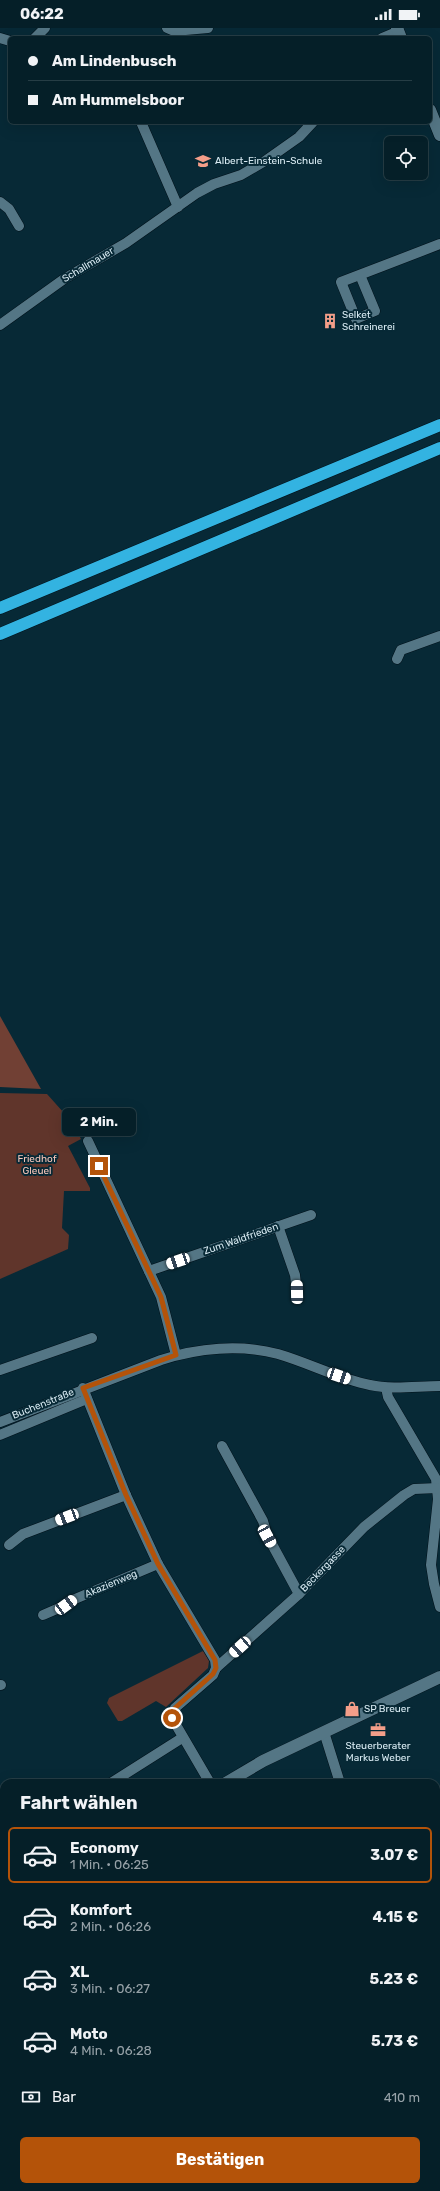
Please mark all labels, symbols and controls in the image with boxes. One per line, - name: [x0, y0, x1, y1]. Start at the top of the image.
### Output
- text: 06:22: [20, 5, 64, 23]
- text: Am Lindenbusch: [52, 52, 177, 70]
- text: Am Hummelsboor: [52, 91, 184, 109]
- map controls: [384, 136, 428, 180]
- button: locate: [384, 136, 428, 180]
- school or university icon: Albert-Einstein-Schule: [194, 152, 212, 170]
- place label: Albert-Einstein-Schule: [215, 155, 323, 167]
- street label: Schallmauer: [60, 245, 116, 285]
- place label: Selket Schreinerei: [342, 309, 395, 333]
- building icon: Selket Schreinerei: [321, 312, 339, 330]
- callout: 2 Min.: [62, 1108, 136, 1136]
- text: 2 Min.: [80, 1114, 118, 1129]
- park label: Friedhof Gleuel: [17, 1153, 57, 1177]
- route end: [90, 1157, 108, 1175]
- street label: Zum Waldfrieden: [202, 1221, 280, 1257]
- car: [165, 1251, 191, 1271]
- car: [291, 1280, 303, 1304]
- car: [326, 1366, 352, 1386]
- street label: Buchenstraße: [10, 1386, 76, 1422]
- car: [54, 1507, 80, 1527]
- car: [256, 1523, 278, 1549]
- street label: Beckergasse: [298, 1543, 348, 1595]
- street label: Akazienweg: [83, 1568, 139, 1600]
- car: [53, 1593, 79, 1617]
- car: [227, 1635, 253, 1659]
- shop icon: SP Breuer: [343, 1700, 361, 1718]
- place label: SP Breuer: [364, 1703, 410, 1715]
- route start: [163, 1709, 181, 1727]
- office icon: Steuerberater Markus Weber: [369, 1721, 387, 1739]
- place label: Steuerberater Markus Weber: [345, 1740, 411, 1764]
- text: Fahrt wählen: [20, 1792, 138, 1814]
- icon: car: [22, 1837, 58, 1873]
- text: Economy: [70, 1839, 139, 1857]
- text: 3.07 €: [370, 1846, 418, 1864]
- text: 1 Min. · 06:25: [70, 1857, 149, 1872]
- icon: car: [22, 1899, 58, 1935]
- text: Komfort: [70, 1901, 132, 1919]
- text: 4.15 €: [372, 1908, 418, 1926]
- text: 2 Min. · 06:26: [70, 1919, 151, 1934]
- icon: car: [22, 1961, 58, 1997]
- text: XL: [70, 1963, 89, 1981]
- text: 5.23 €: [370, 1970, 418, 1988]
- text: 3 Min. · 06:27: [70, 1981, 150, 1996]
- icon: car: [22, 2023, 58, 2059]
- text: Moto: [70, 2025, 108, 2043]
- text: 5.73 €: [371, 2032, 418, 2050]
- text: 4 Min. · 06:28: [70, 2043, 152, 2058]
- icon: cash: [20, 2086, 42, 2108]
- text: Bar: [52, 2088, 76, 2106]
- text: 410 m: [384, 2090, 420, 2105]
- button: Bestätigen: [20, 2137, 420, 2183]

